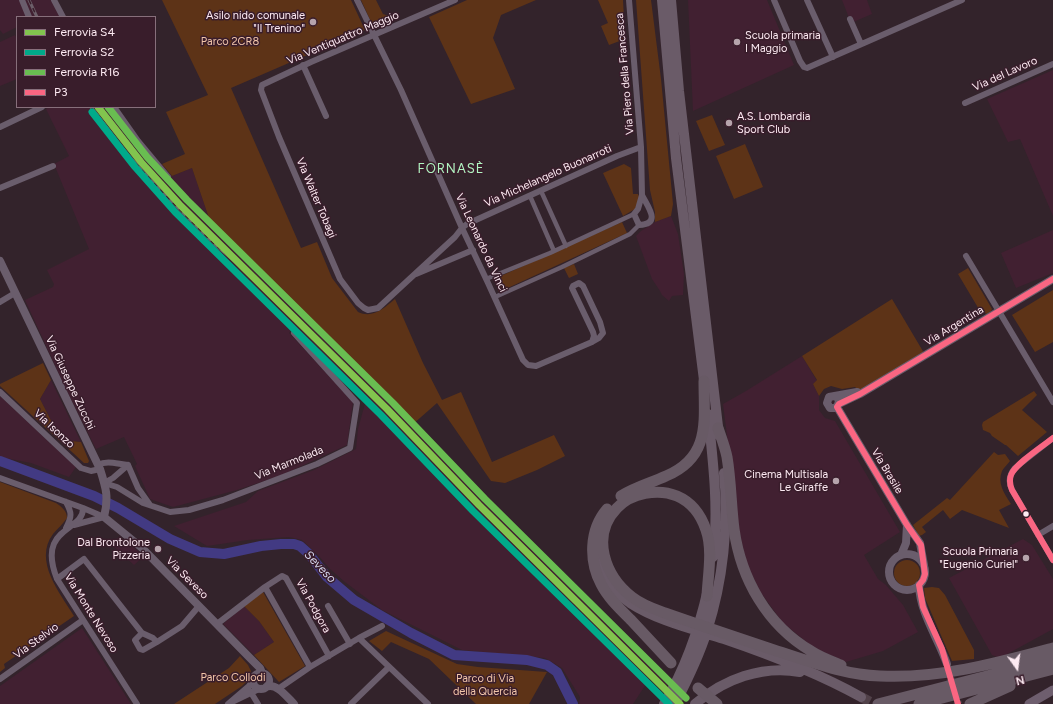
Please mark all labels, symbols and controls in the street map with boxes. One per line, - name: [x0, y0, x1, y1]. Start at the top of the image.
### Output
- street label: Via Ventiquattro Maggio: [285, 8, 401, 68]
- place label: Asilo nido comunale "Il Trenino": [206, 9, 305, 35]
- street label: Via Piero della Francesca: [613, 13, 637, 135]
- legend: [16, 16, 156, 108]
- marker: Asilo nido comunale "Il Trenino": [308, 17, 318, 27]
- text: Ferrovia S4: [54, 25, 115, 39]
- place label: Scuola primaria I Maggio: [745, 29, 821, 55]
- park label: Parco 2CR8: [201, 35, 259, 49]
- marker: Scuola primaria I Maggio: [732, 37, 742, 47]
- text: Ferrovia S2: [54, 45, 114, 59]
- street label: Via del Lavoro: [971, 54, 1039, 94]
- text: Ferrovia R16: [54, 65, 119, 79]
- text: P3: [54, 85, 67, 99]
- place label: A.S. Lombardia Sport Club: [737, 110, 810, 136]
- marker: A.S. Lombardia Sport Club: [724, 118, 734, 128]
- street label: Via Michelangelo Buonarroti: [482, 142, 614, 210]
- street label: Via Walter Tobagi: [293, 156, 339, 240]
- district label: FORNASÈ: [418, 161, 484, 177]
- street label: Via Leonardo da Vinci: [452, 192, 510, 294]
- street label: Via Argentina: [922, 303, 986, 349]
- street label: Via Giuseppe Zucchi: [42, 334, 98, 432]
- street label: Via Isonzo: [31, 407, 77, 451]
- street label: Via Marmolada: [253, 443, 325, 483]
- street label: Via Brasile: [868, 446, 906, 496]
- place label: Cinema Multisala Le Giraffe: [744, 468, 828, 494]
- marker: Cinema Multisala Le Giraffe: [831, 476, 841, 486]
- unlabelled marker: [1021, 509, 1031, 519]
- place label: Dal Brontolone Pizzeria: [77, 536, 150, 562]
- marker: Dal Brontolone Pizzeria: [153, 544, 163, 554]
- place label: Scuola Primaria "Eugenio Curiel": [939, 545, 1018, 571]
- water label: Seveso: [301, 548, 339, 586]
- marker: Scuola Primaria "Eugenio Curiel": [1021, 553, 1031, 563]
- street label: Via Seveso: [163, 554, 211, 602]
- street label: Via Monte Nevoso: [61, 571, 121, 655]
- street label: Via Podgora: [293, 577, 333, 635]
- street label: Via Stelvio: [11, 620, 61, 662]
- north arrow: [997, 648, 1037, 688]
- park label: Parco Collodi: [200, 671, 266, 685]
- park label: Parco di Via della Quercia: [453, 672, 517, 698]
- text: N: [1014, 673, 1026, 687]

